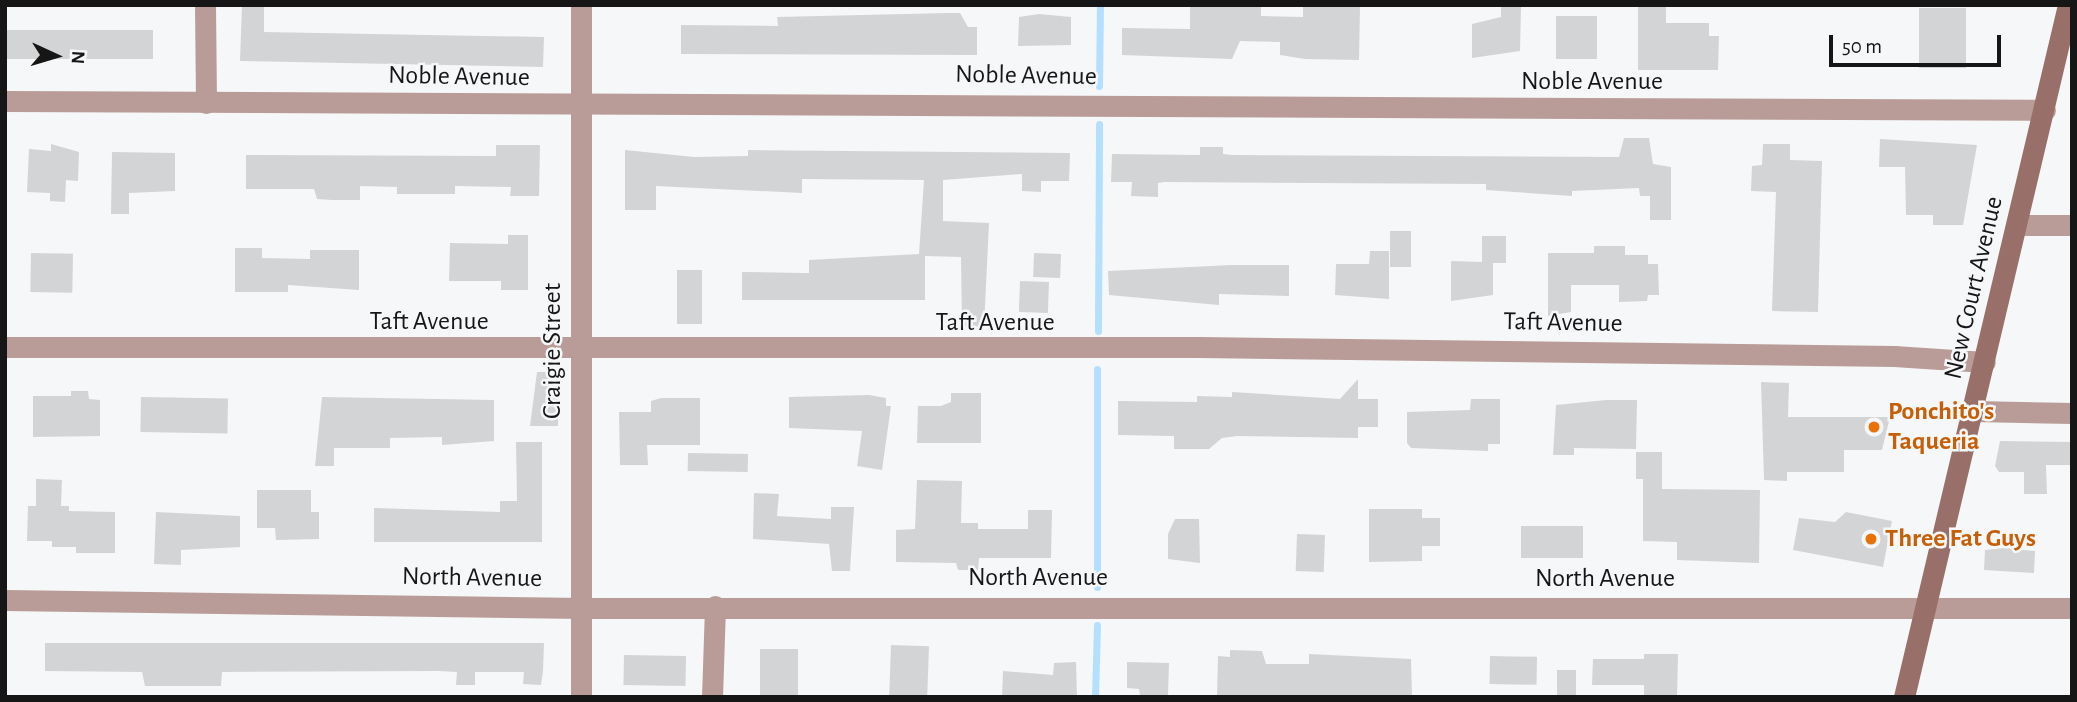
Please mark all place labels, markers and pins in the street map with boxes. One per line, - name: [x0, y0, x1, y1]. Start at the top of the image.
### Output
- place label: Ponchito's Taqueria: [1888, 396, 1994, 458]
- marker: Ponchito's Taqueria: [1866, 419, 1882, 435]
- place label: Three Fat Guys: [1885, 523, 2036, 555]
- marker: Three Fat Guys: [1863, 531, 1879, 547]

